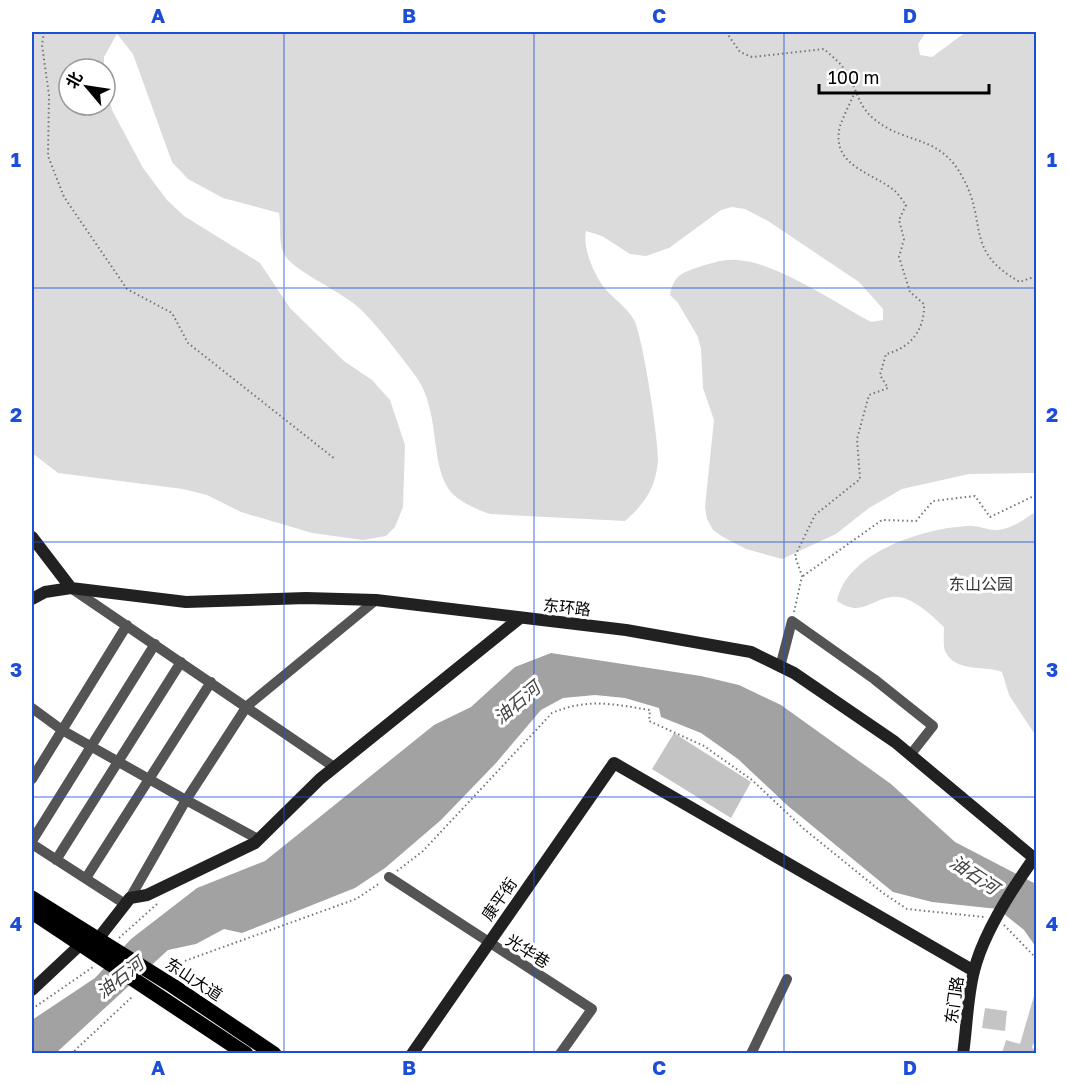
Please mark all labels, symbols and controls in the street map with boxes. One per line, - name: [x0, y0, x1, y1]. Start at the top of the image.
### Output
- text: A: [151, 3, 165, 27]
- text: B: [402, 3, 416, 27]
- text: C: [652, 3, 666, 27]
- text: D: [903, 3, 917, 27]
- north arrow: [57, 57, 117, 117]
- scale bar: [819, 57, 988, 95]
- text: 100 m: [828, 66, 879, 88]
- text: 北: [61, 68, 87, 92]
- text: 1: [11, 147, 21, 171]
- text: 1: [1047, 147, 1057, 171]
- text: 2: [10, 402, 22, 426]
- text: 2: [1046, 402, 1058, 426]
- park label: 东山公园: [949, 574, 1013, 594]
- street label: 东环路: [542, 595, 592, 619]
- text: 3: [10, 657, 22, 681]
- text: 3: [1046, 657, 1058, 681]
- water label: 油石河: [489, 675, 546, 728]
- water label: 油石河: [946, 850, 1006, 900]
- street label: 康平街: [477, 874, 521, 924]
- text: 4: [10, 911, 22, 935]
- text: 4: [1046, 911, 1058, 935]
- street label: 光华巷: [502, 930, 554, 972]
- water label: 油石河: [91, 950, 150, 1003]
- street label: 东山大道: [162, 953, 226, 1005]
- street label: 东门路: [941, 975, 967, 1025]
- text: A: [151, 1055, 165, 1079]
- text: B: [402, 1055, 416, 1079]
- text: C: [652, 1055, 666, 1079]
- text: D: [903, 1055, 917, 1079]

